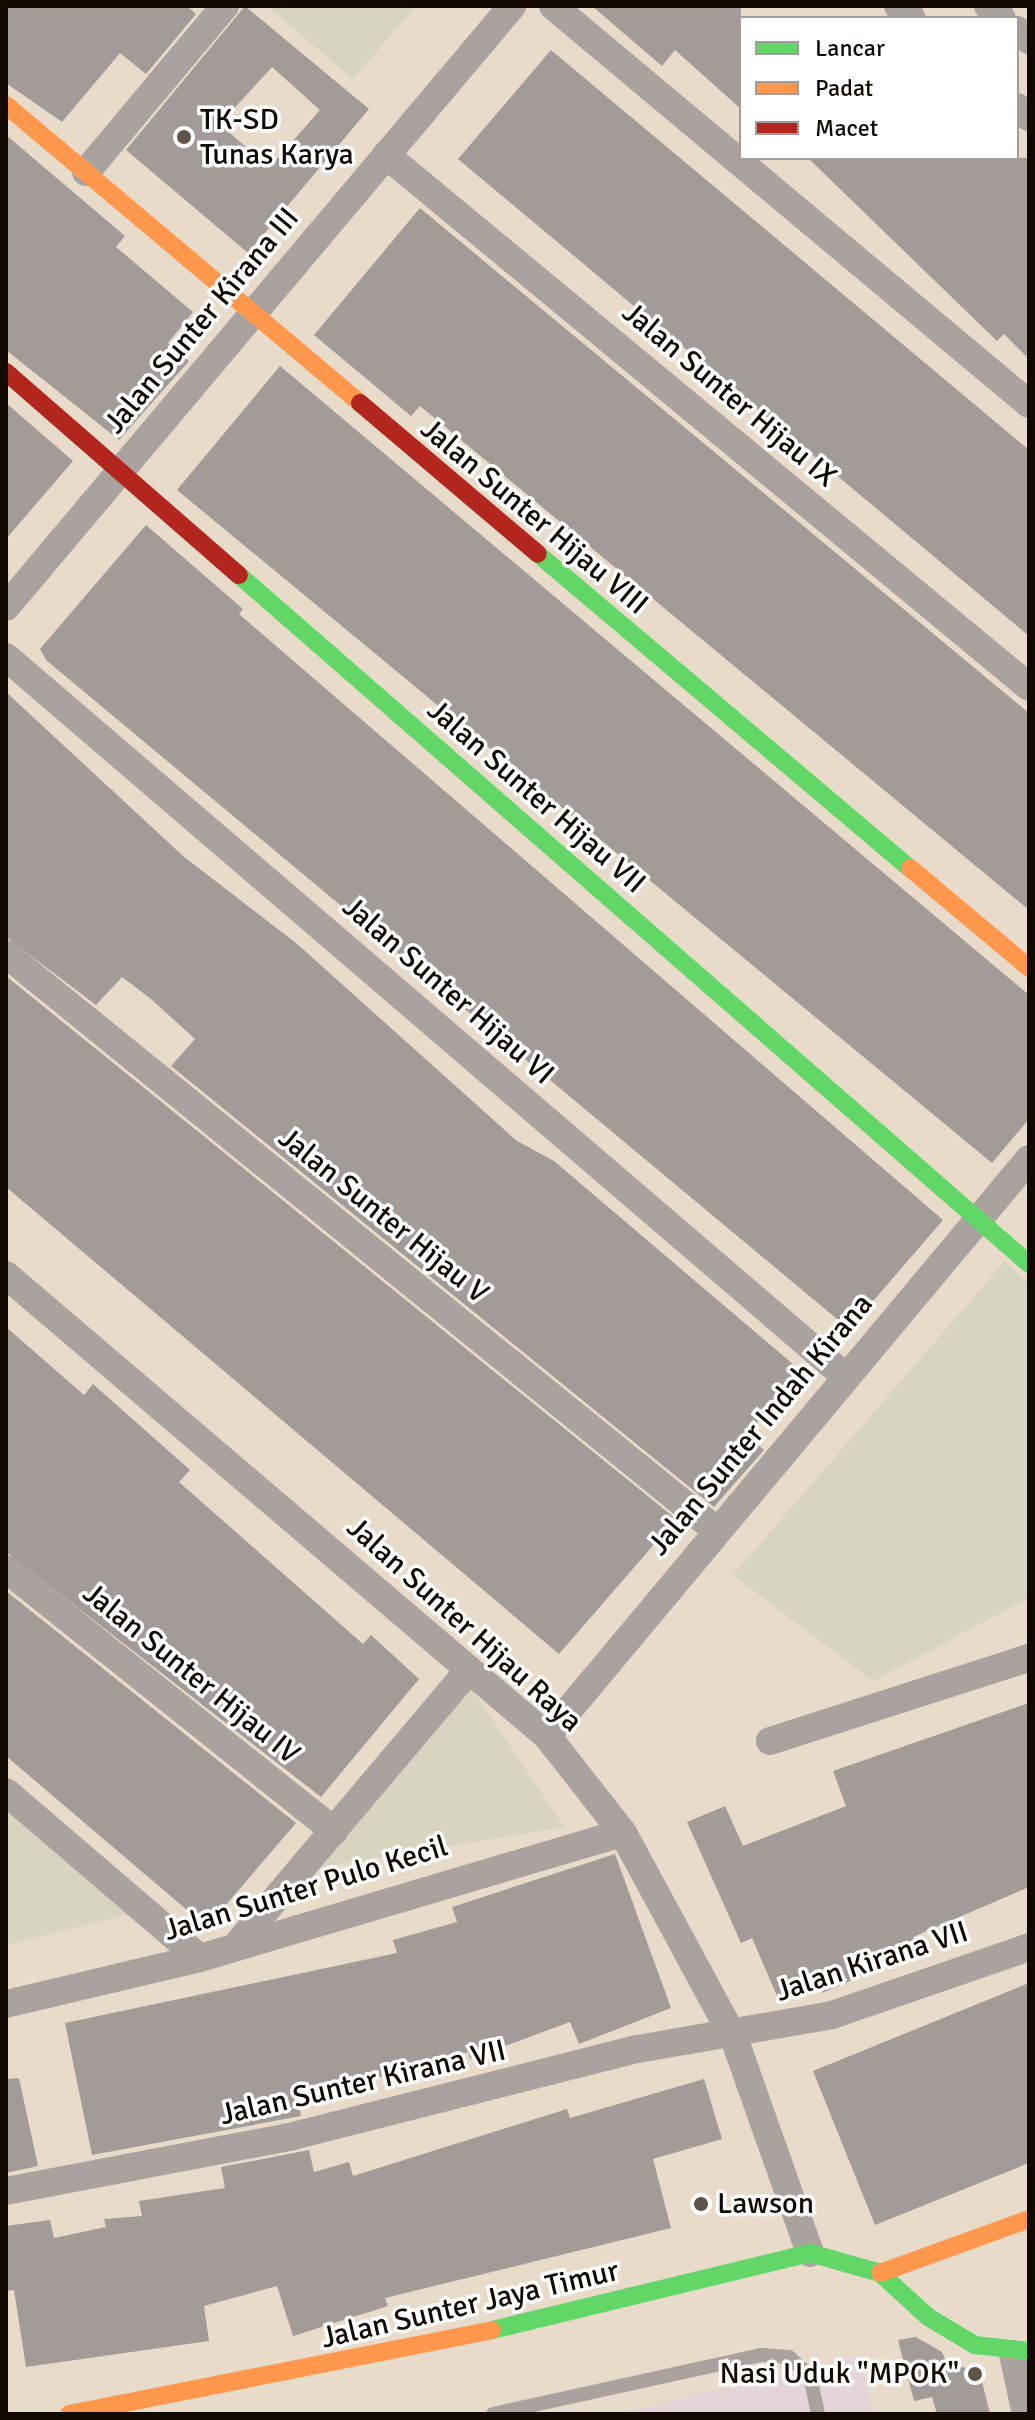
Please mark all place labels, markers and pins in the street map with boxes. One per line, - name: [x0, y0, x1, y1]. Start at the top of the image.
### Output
- place label: TK-SD Tunas Karya: [200, 102, 354, 172]
- marker: TK-SD Tunas Karya: [175, 128, 193, 146]
- place label: Lawson: [717, 2186, 814, 2222]
- marker: Lawson: [692, 2195, 710, 2213]
- place label: Nasi Uduk "MPOK": [720, 2356, 959, 2392]
- marker: Nasi Uduk "MPOK": [966, 2365, 984, 2383]

